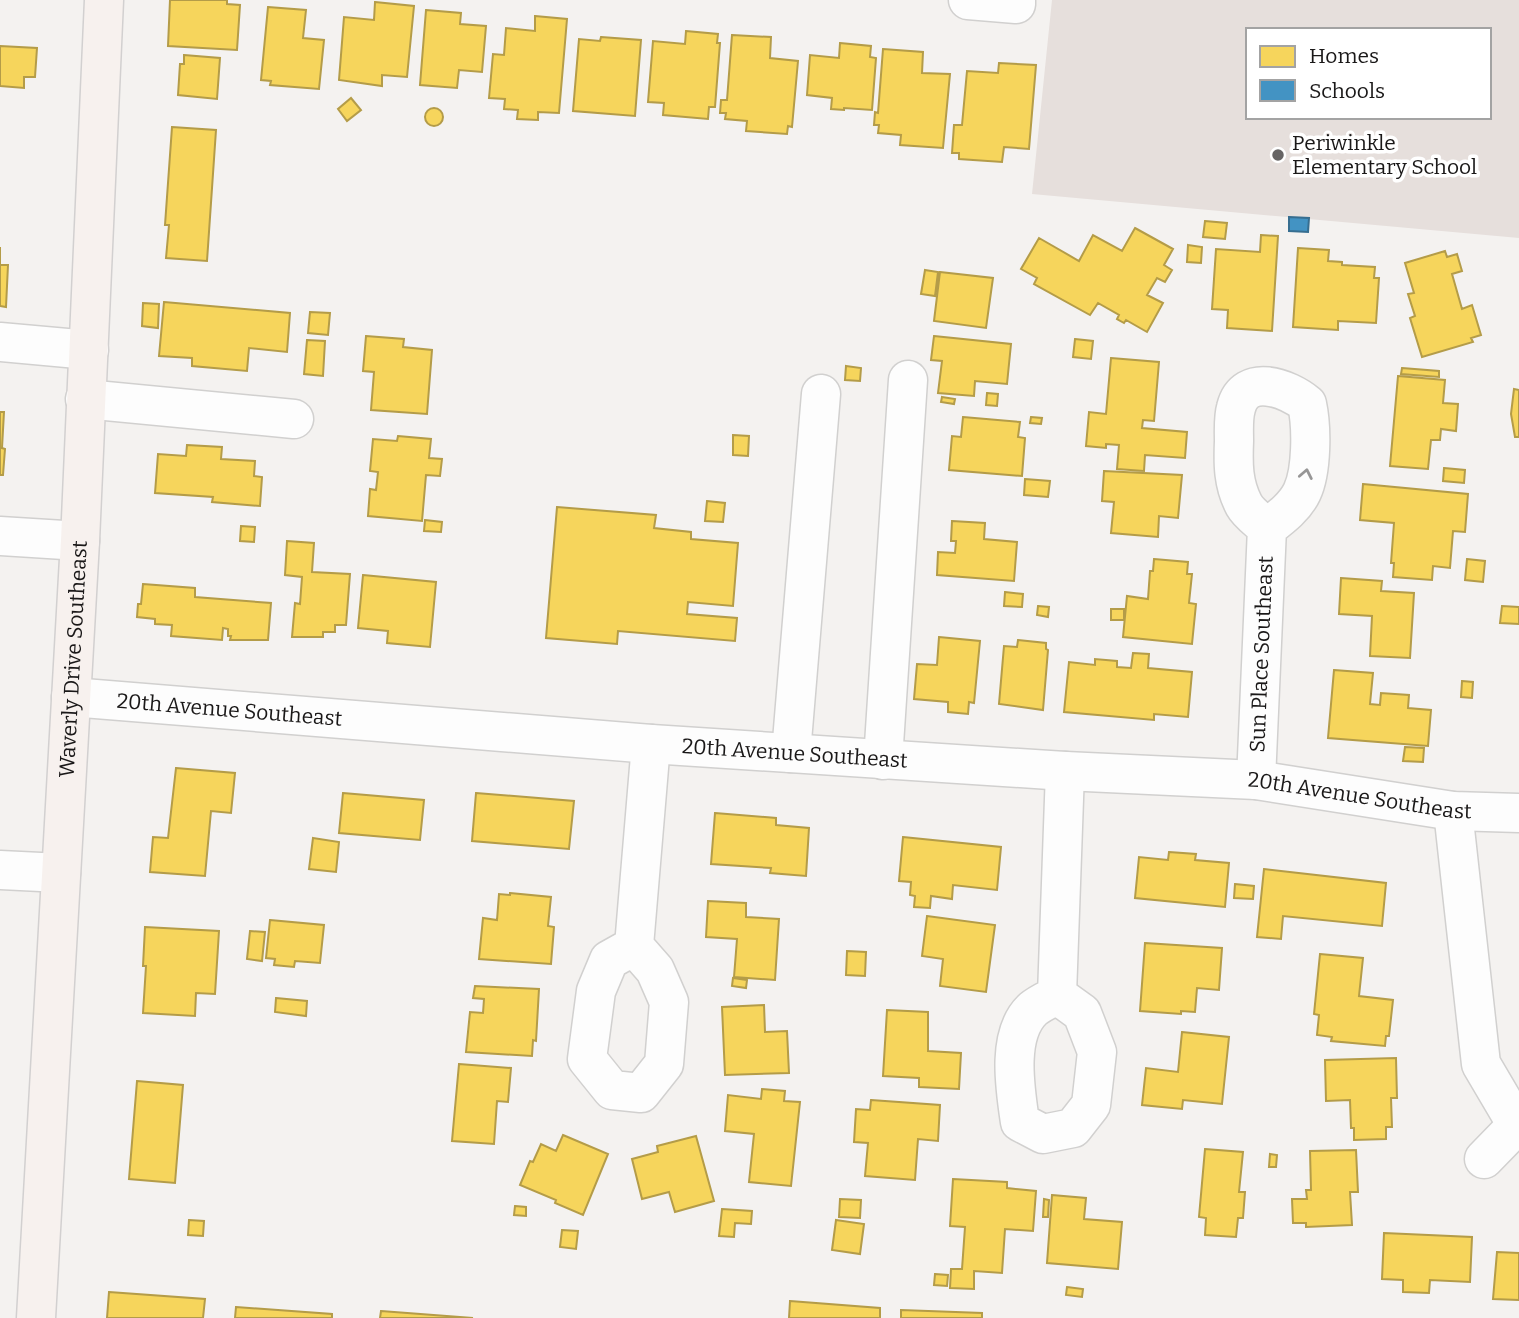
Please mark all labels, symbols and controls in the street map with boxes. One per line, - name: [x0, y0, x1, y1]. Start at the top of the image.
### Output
- legend: [1246, 28, 1491, 119]
- text: Homes: [1309, 43, 1379, 69]
- text: Schools: [1309, 78, 1385, 104]
- place label: Periwinkle Elementary School: [1292, 130, 1477, 180]
- marker: Periwinkle Elementary School: [1270, 147, 1286, 163]
- one-way arrow: [1298, 468, 1313, 480]
- street label: Waverly Drive Southeast: [54, 539, 93, 778]
- street label: Sun Place Southeast: [1244, 555, 1279, 753]
- street label: 20th Avenue Southeast: [116, 688, 344, 732]
- street label: 20th Avenue Southeast: [681, 733, 909, 774]
- street label: 20th Avenue Southeast: [1247, 767, 1472, 825]

